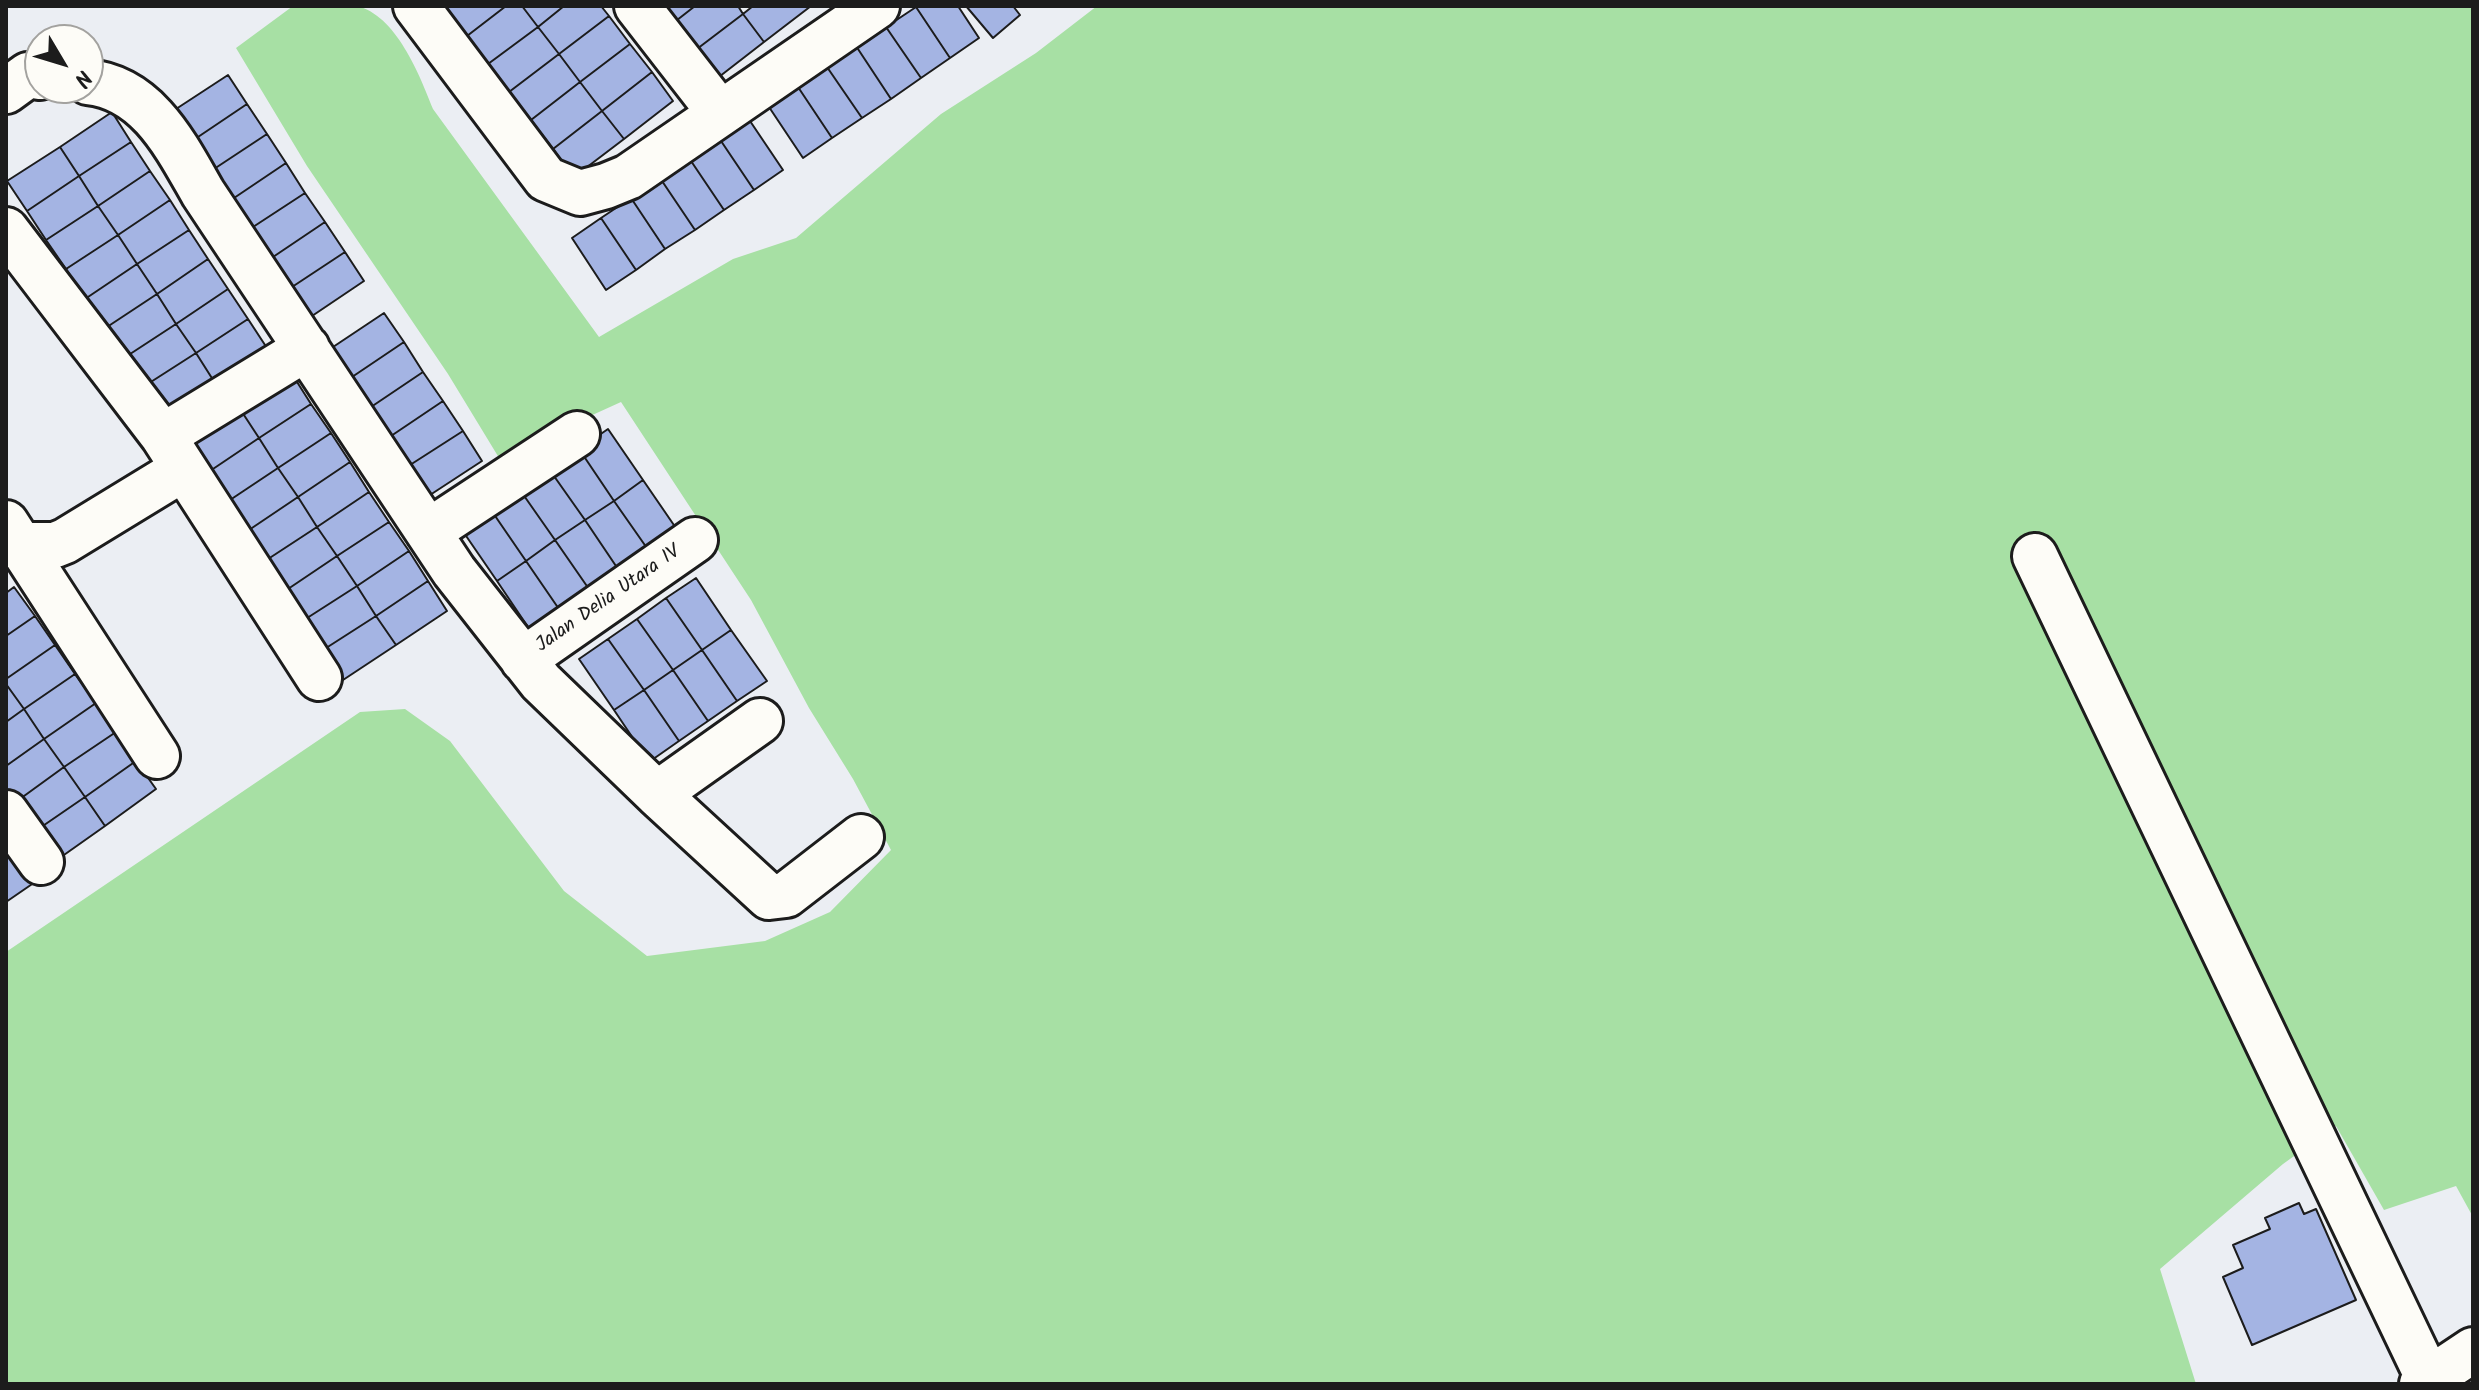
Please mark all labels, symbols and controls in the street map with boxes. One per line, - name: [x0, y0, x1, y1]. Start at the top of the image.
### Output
- north arrow: [24, 24, 104, 104]
- text: N: [64, 62, 100, 94]
- street label: Jalan Delia Utara IV: [532, 541, 686, 659]

